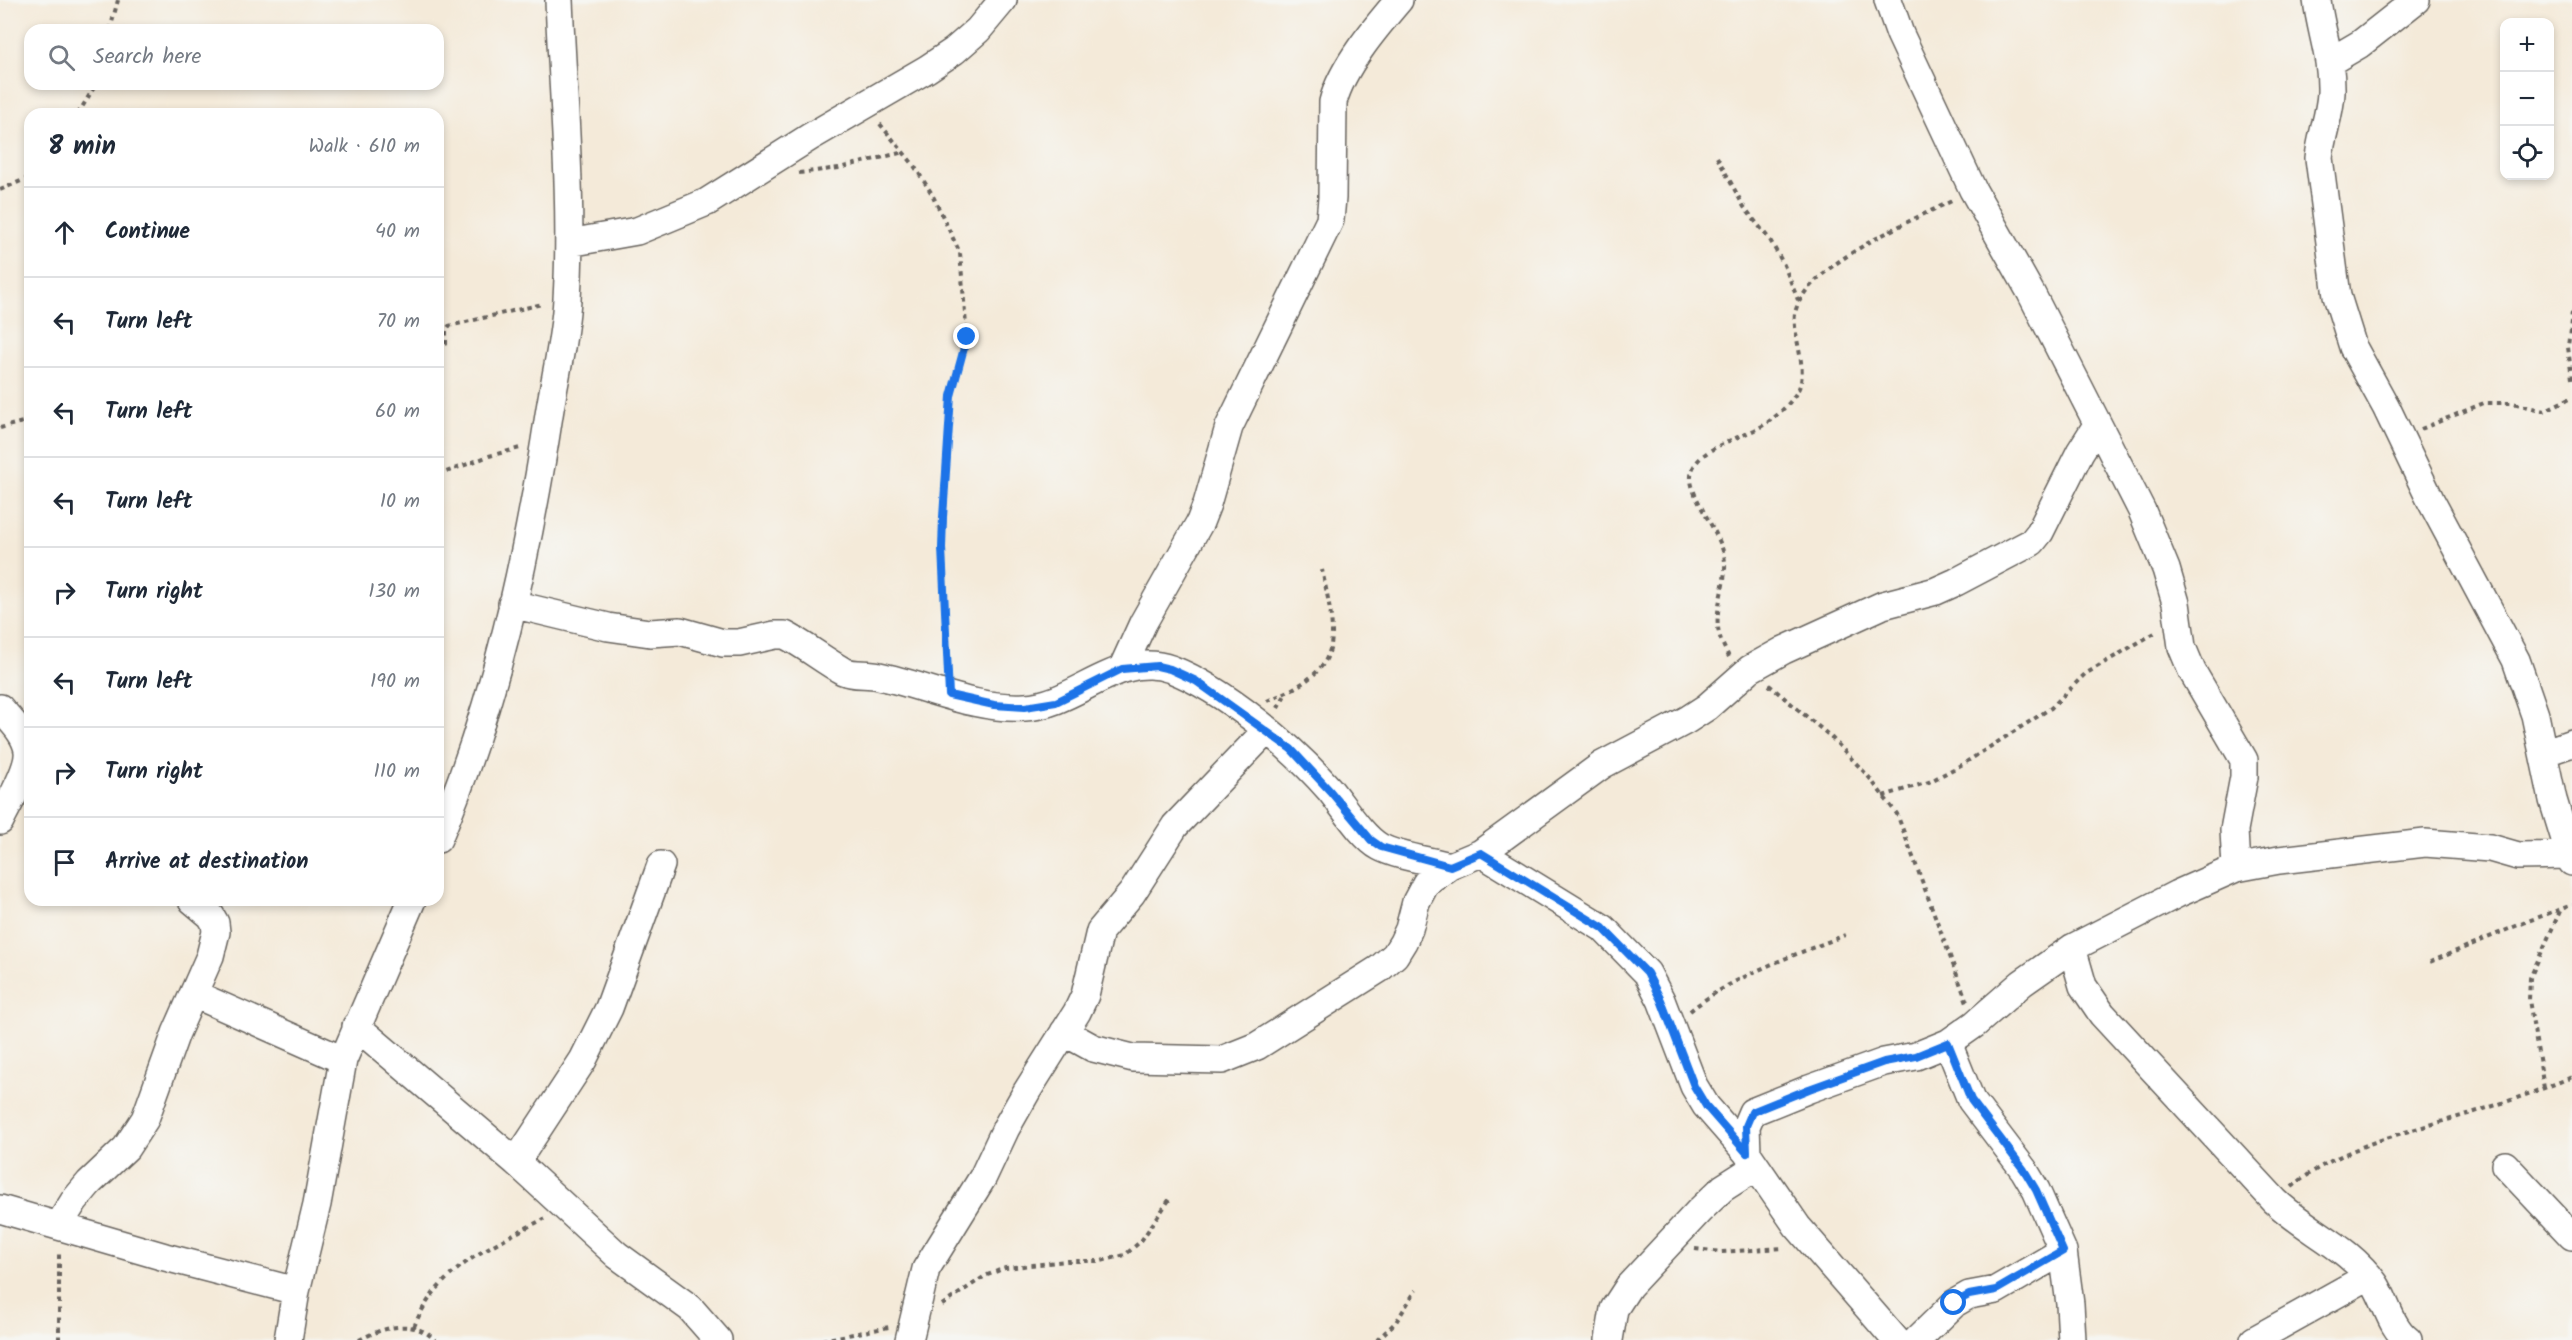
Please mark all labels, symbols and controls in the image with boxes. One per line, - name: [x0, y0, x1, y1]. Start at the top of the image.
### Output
- map controls: [2500, 18, 2554, 180]
- button: +: [2500, 18, 2554, 72]
- search box: [24, 24, 444, 90]
- text: Search here: [93, 40, 201, 75]
- icon: search: [45, 41, 78, 74]
- button: −: [2500, 72, 2554, 126]
- text: 8 min: [48, 126, 116, 168]
- button: locate: [2500, 126, 2554, 180]
- text: Walk · 610 m: [309, 131, 420, 163]
- text: Continue: [105, 215, 190, 250]
- icon: ahead: [48, 216, 81, 249]
- text: 40 m: [375, 216, 420, 248]
- text: Turn left: [105, 305, 192, 340]
- icon: left: [48, 306, 81, 339]
- text: 70 m: [377, 306, 420, 338]
- route end: [953, 323, 979, 349]
- text: Turn left: [105, 395, 192, 430]
- icon: left: [48, 396, 81, 429]
- text: 60 m: [375, 396, 420, 428]
- text: Turn left: [105, 485, 192, 520]
- icon: left: [48, 486, 81, 519]
- text: 10 m: [380, 486, 420, 518]
- text: Turn right: [105, 575, 203, 610]
- icon: right: [48, 576, 81, 609]
- text: 130 m: [368, 576, 420, 608]
- text: Turn left: [105, 665, 192, 700]
- icon: left: [48, 666, 81, 699]
- text: 190 m: [370, 666, 420, 698]
- text: Turn right: [105, 755, 203, 790]
- icon: right: [48, 756, 81, 789]
- text: 110 m: [374, 756, 420, 788]
- text: Arrive at destination: [105, 845, 308, 880]
- icon: arrive: [48, 846, 81, 879]
- route start: [1940, 1289, 1966, 1315]

